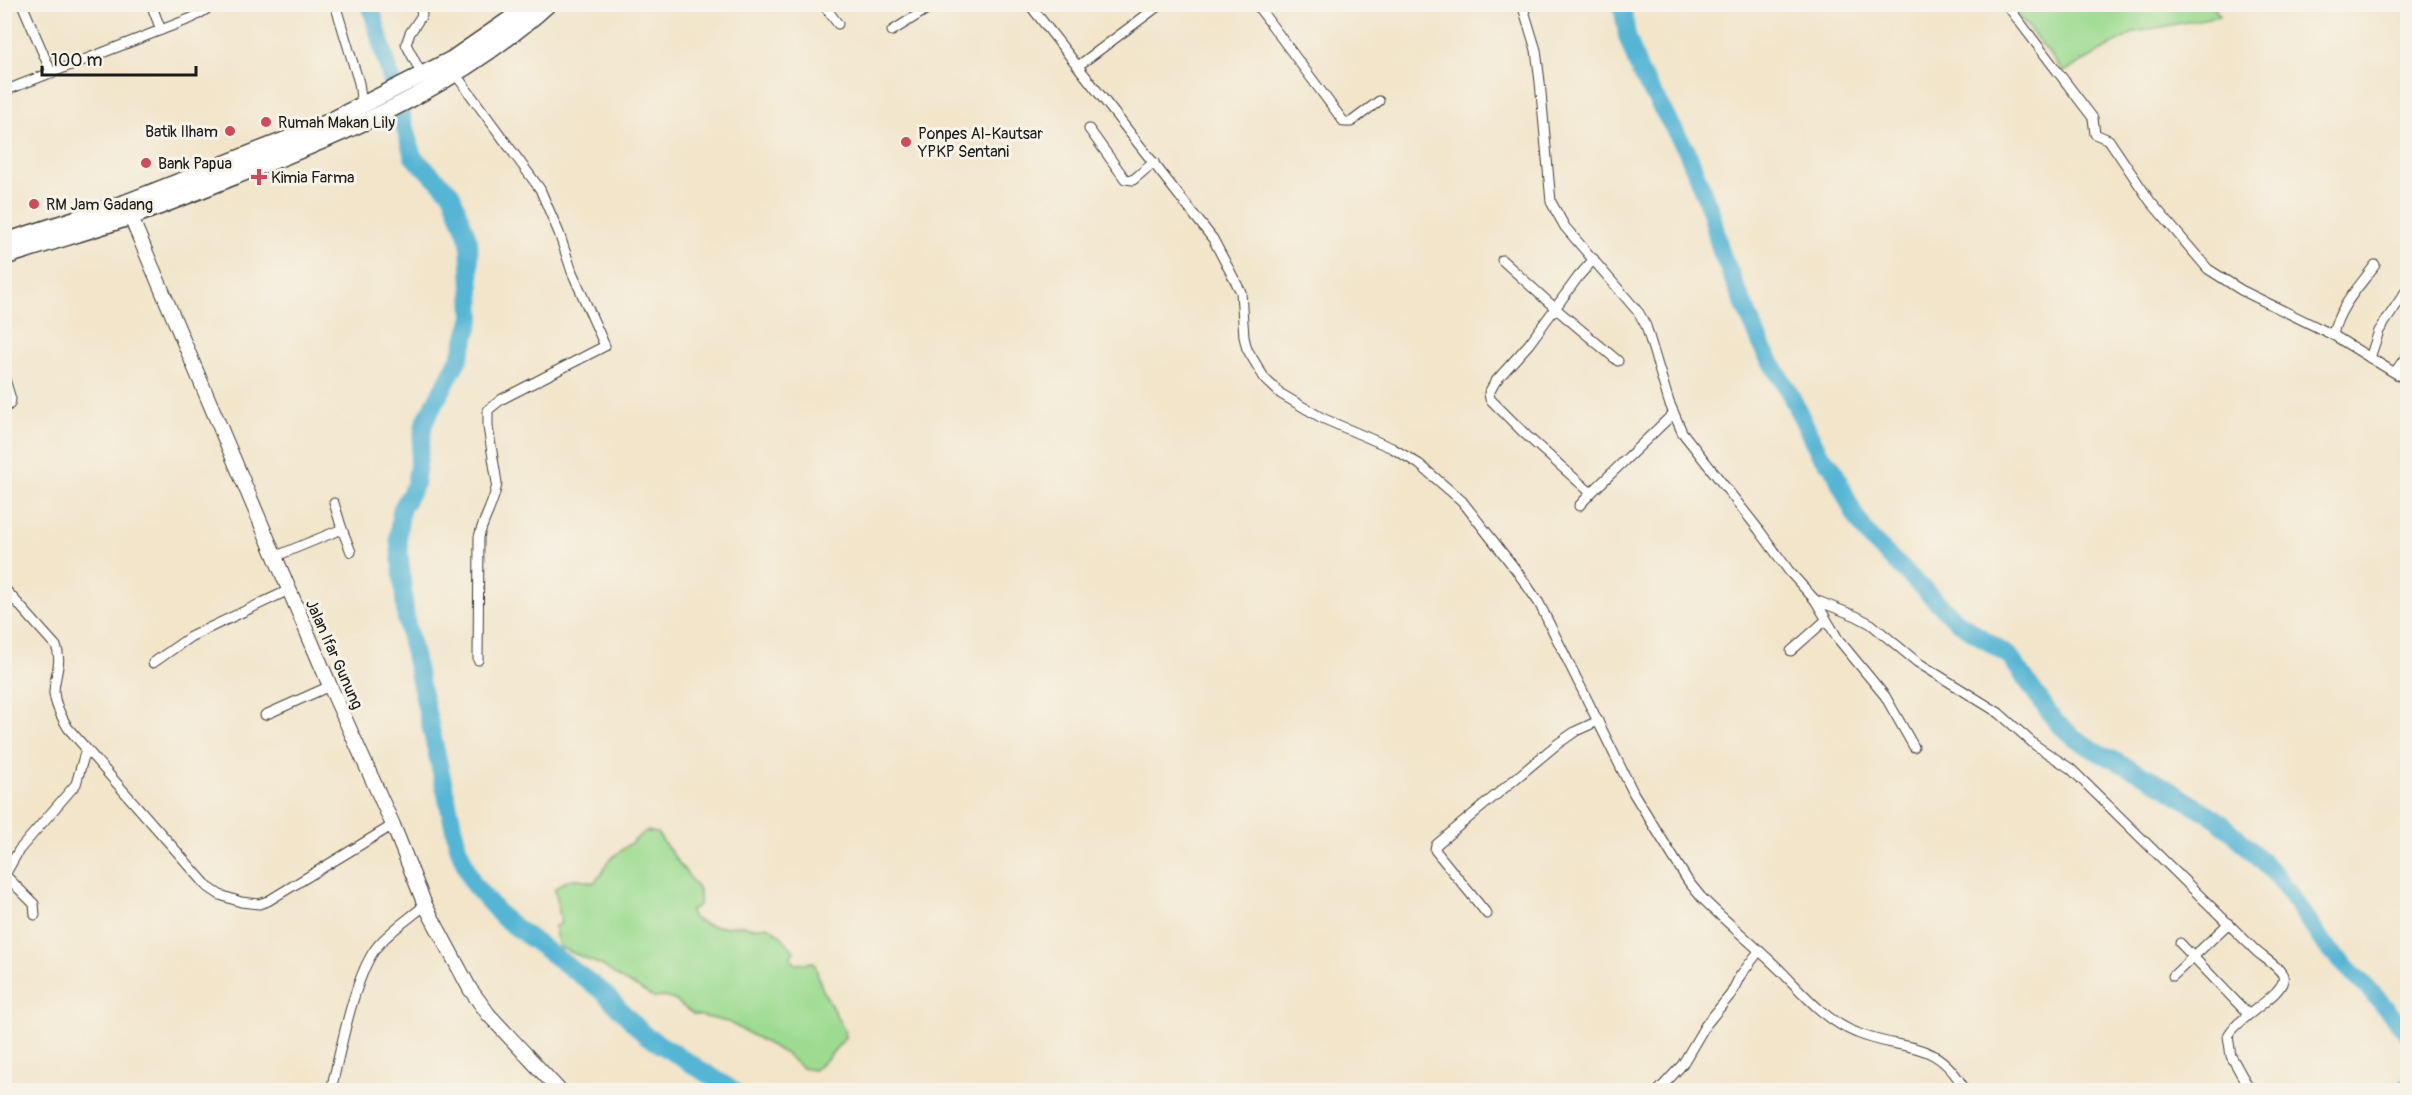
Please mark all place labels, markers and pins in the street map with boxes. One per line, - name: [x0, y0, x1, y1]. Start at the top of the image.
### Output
- place label: Rumah Makan Lily: [278, 113, 395, 133]
- marker: Rumah Makan Lily: [259, 115, 273, 129]
- place label: Batik Ilham: [145, 122, 218, 142]
- marker: Batik Ilham: [223, 124, 237, 138]
- place label: Ponpes Al-Kautsar YPKP Sentani: [917, 124, 1043, 162]
- marker: Ponpes Al-Kautsar YPKP Sentani: [899, 135, 913, 149]
- place label: Bank Papua: [158, 154, 232, 174]
- marker: Bank Papua: [139, 156, 153, 170]
- place label: Kimia Farma: [271, 168, 355, 188]
- marker: Kimia Farma: [252, 170, 266, 184]
- place label: RM Jam Gadang: [46, 195, 153, 215]
- marker: RM Jam Gadang: [27, 197, 41, 211]

